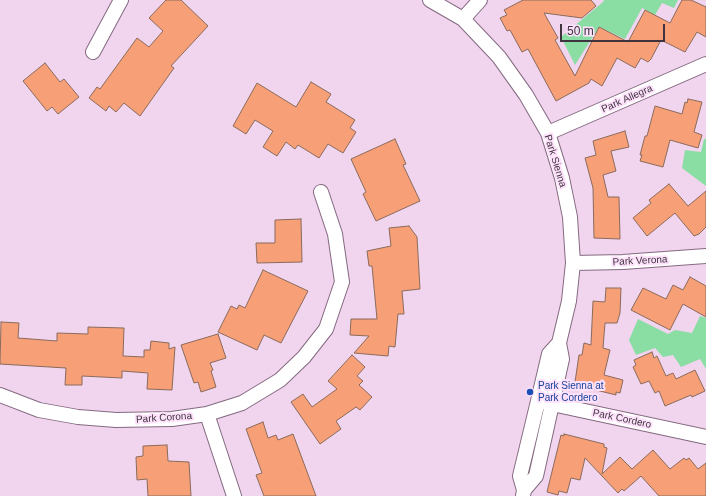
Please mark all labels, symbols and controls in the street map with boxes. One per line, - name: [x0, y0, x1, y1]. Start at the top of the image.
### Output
- scale bar: [562, 16, 667, 42]
- text: 50 m: [567, 24, 594, 38]
- street label: Park Allegra: [600, 82, 654, 116]
- street label: Park Sienna: [541, 133, 569, 189]
- street label: Park Verona: [612, 254, 668, 268]
- place label: Park Sienna at Park Cordero: [538, 380, 604, 404]
- marker: Park Sienna at Park Cordero: [525, 387, 535, 397]
- street label: Park Cordero: [592, 407, 652, 431]
- street label: Park Corona: [136, 410, 192, 426]

